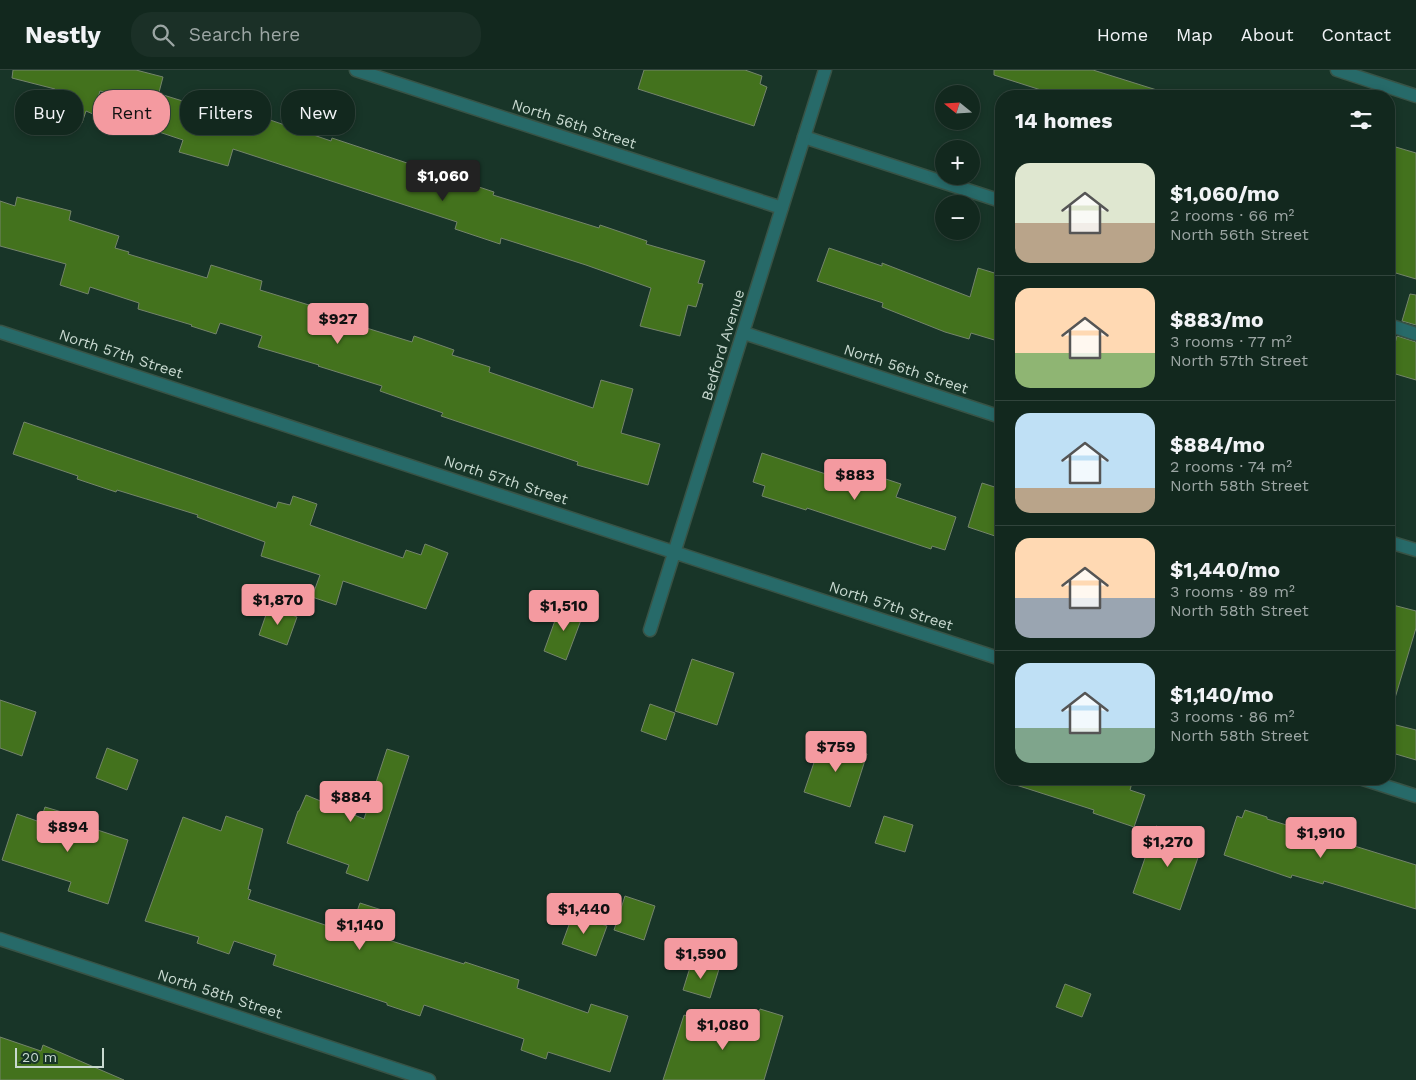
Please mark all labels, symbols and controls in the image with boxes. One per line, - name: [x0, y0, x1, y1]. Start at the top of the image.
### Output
- search box: [131, 12, 481, 57]
- text: Nestly: [25, 21, 101, 49]
- icon: search: [149, 21, 177, 49]
- text: Search here: [189, 23, 300, 46]
- text: Home: [1097, 24, 1148, 45]
- text: Map: [1176, 24, 1213, 45]
- text: About: [1241, 24, 1293, 45]
- text: Contact: [1321, 24, 1391, 45]
- north arrow: [935, 85, 980, 130]
- map controls: [935, 85, 980, 240]
- chip: Buy: [15, 90, 83, 135]
- chip: Rent: [93, 90, 170, 135]
- chip: Filters: [180, 90, 271, 135]
- chip: New: [281, 90, 355, 135]
- street label: North 56th Street: [509, 95, 639, 153]
- icon: filters: [1347, 106, 1375, 134]
- text: 14 homes: [1015, 108, 1112, 133]
- button: +: [935, 140, 980, 185]
- pin: $1,060: [402, 160, 484, 202]
- text: $1,060: [417, 166, 469, 185]
- text: $1,060/mo: [1170, 181, 1279, 206]
- icon: home: [1055, 183, 1115, 243]
- button: −: [935, 195, 980, 240]
- text: 2 rooms · 66 m²: [1170, 206, 1294, 225]
- text: North 56th Street: [1170, 225, 1309, 244]
- street label: Bedford Avenue: [698, 287, 748, 403]
- pin: $927: [308, 302, 368, 345]
- text: $883/mo: [1170, 307, 1264, 332]
- icon: home: [1055, 308, 1115, 368]
- text: $927: [318, 309, 358, 328]
- street label: North 57th Street: [57, 325, 186, 383]
- text: 3 rooms · 77 m²: [1170, 332, 1292, 351]
- street label: North 56th Street: [841, 340, 971, 398]
- text: North 57th Street: [1170, 351, 1308, 370]
- text: $884/mo: [1170, 432, 1265, 457]
- icon: home: [1055, 433, 1115, 493]
- street label: North 57th Street: [442, 451, 571, 509]
- text: 2 rooms · 74 m²: [1170, 457, 1292, 476]
- pin: $883: [825, 458, 885, 501]
- text: $883: [835, 465, 875, 484]
- text: North 58th Street: [1170, 476, 1309, 495]
- text: $1,440/mo: [1170, 557, 1280, 582]
- icon: home: [1055, 558, 1115, 618]
- street label: North 57th Street: [827, 577, 956, 635]
- text: 3 rooms · 89 m²: [1170, 582, 1295, 601]
- pin: $1,870: [237, 584, 319, 626]
- text: $1,870: [253, 590, 303, 609]
- pin: $1,510: [523, 590, 605, 632]
- text: $1,510: [540, 596, 588, 615]
- text: North 58th Street: [1170, 601, 1309, 620]
- text: $1,140/mo: [1170, 682, 1274, 707]
- icon: home: [1055, 683, 1115, 743]
- text: 3 rooms · 86 m²: [1170, 707, 1295, 726]
- text: North 58th Street: [1170, 726, 1309, 745]
- pin: $759: [806, 730, 866, 773]
- text: $759: [817, 737, 855, 756]
- pin: $884: [321, 780, 381, 823]
- text: $884: [331, 787, 371, 806]
- pin: $894: [38, 810, 98, 853]
- pin: $1,910: [1280, 816, 1362, 859]
- text: $894: [48, 817, 88, 836]
- text: $1,910: [1297, 823, 1345, 842]
- pin: $1,270: [1127, 826, 1209, 868]
- text: $1,270: [1143, 832, 1193, 851]
- pin: $1,440: [543, 892, 625, 935]
- text: $1,440: [558, 899, 610, 918]
- pin: $1,140: [319, 908, 401, 951]
- text: $1,140: [336, 915, 384, 934]
- pin: $1,590: [660, 938, 742, 980]
- text: $1,590: [675, 944, 727, 963]
- street label: North 58th Street: [155, 965, 285, 1023]
- pin: $1,080: [682, 1008, 764, 1051]
- text: $1,080: [697, 1015, 749, 1034]
- scale bar: [15, 1045, 104, 1068]
- text: 20 m: [22, 1049, 57, 1065]

